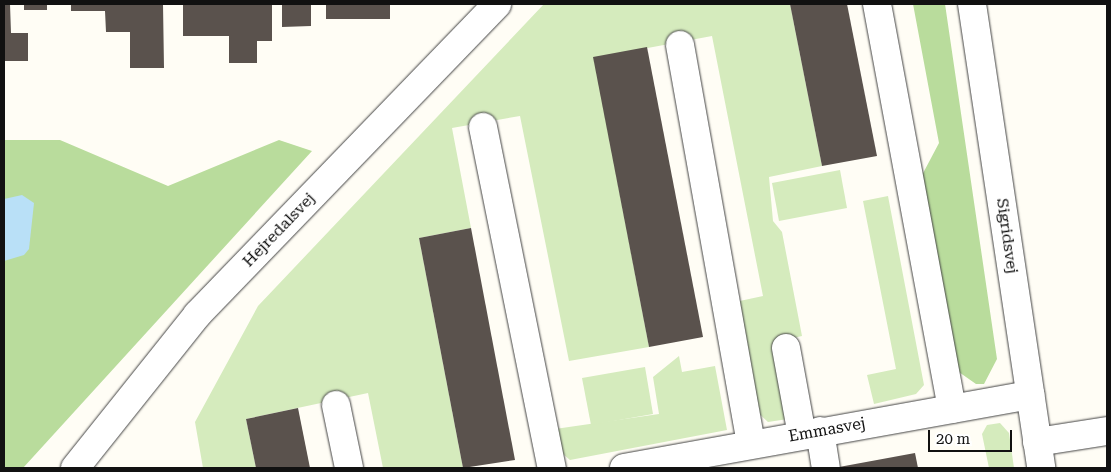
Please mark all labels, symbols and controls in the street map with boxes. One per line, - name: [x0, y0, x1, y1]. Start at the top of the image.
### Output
- street label: Hejredalsvej: [239, 189, 319, 271]
- street label: Sigridsvej: [992, 197, 1022, 275]
- street label: Emmasvej: [787, 414, 867, 446]
- scale bar: [931, 420, 1015, 452]
- text: 20 m: [936, 430, 970, 448]

